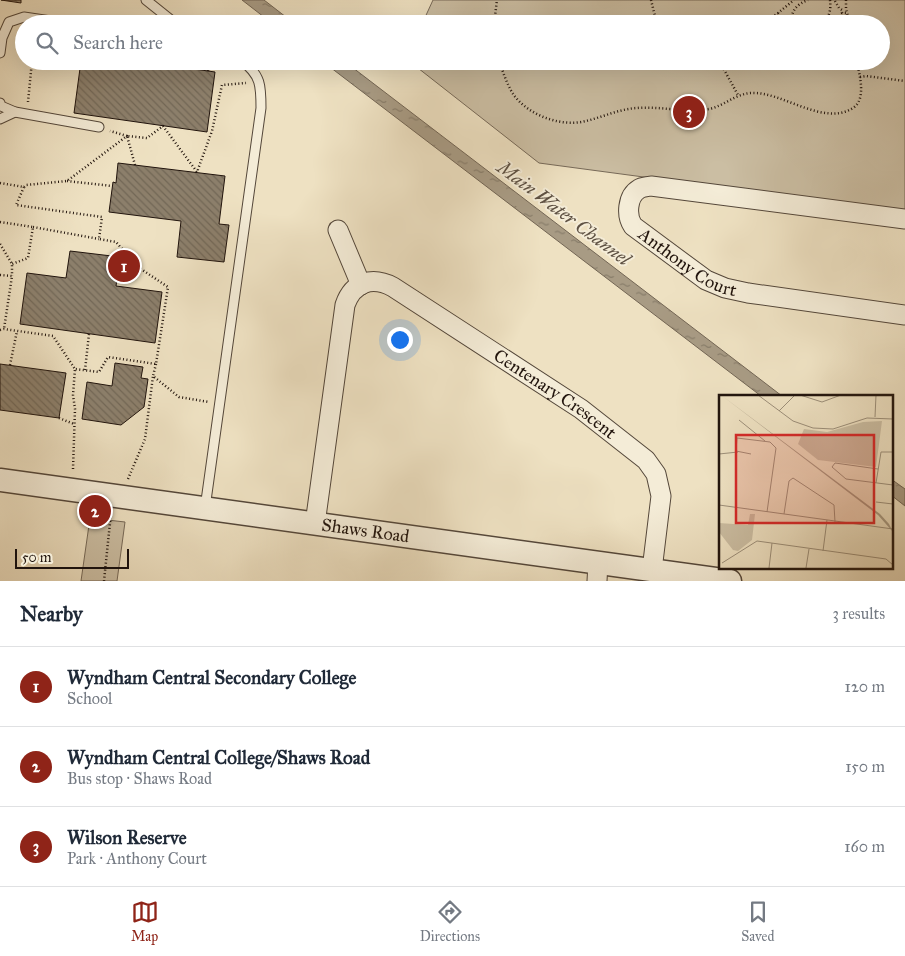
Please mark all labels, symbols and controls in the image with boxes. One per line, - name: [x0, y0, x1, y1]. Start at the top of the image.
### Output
- search box: [15, 15, 890, 70]
- icon: search: [33, 29, 61, 57]
- text: Search here: [73, 31, 163, 54]
- pin: 3: [673, 93, 705, 131]
- water label: Main Water Channel: [491, 154, 637, 272]
- street label: Anthony Court: [633, 222, 739, 301]
- pin: 1: [108, 247, 140, 285]
- your location: [387, 327, 413, 353]
- street label: Centenary Crescent: [489, 344, 621, 444]
- inset map: [719, 395, 892, 568]
- pin: 2: [79, 492, 111, 530]
- street label: Shaws Road: [320, 514, 411, 548]
- scale bar: [15, 546, 129, 569]
- text: 50 m: [22, 549, 51, 566]
- text: Nearby: [20, 601, 83, 627]
- text: 3 results: [832, 604, 885, 623]
- text: Wyndham Central Secondary College: [67, 666, 356, 689]
- text: 1: [33, 677, 39, 696]
- text: 120 m: [845, 677, 885, 696]
- text: School: [67, 689, 112, 708]
- text: Wyndham Central College/Shaws Road: [67, 746, 370, 769]
- text: 2: [32, 757, 40, 776]
- text: 150 m: [845, 757, 885, 776]
- text: Bus stop · Shaws Road: [67, 769, 212, 788]
- text: Wilson Reserve: [67, 826, 187, 849]
- text: 3: [33, 837, 39, 856]
- text: 160 m: [844, 837, 885, 856]
- text: Park · Anthony Court: [67, 849, 207, 868]
- tab: Map: [131, 898, 159, 945]
- tab: Directions: [420, 898, 480, 945]
- tab: Saved: [741, 898, 774, 945]

